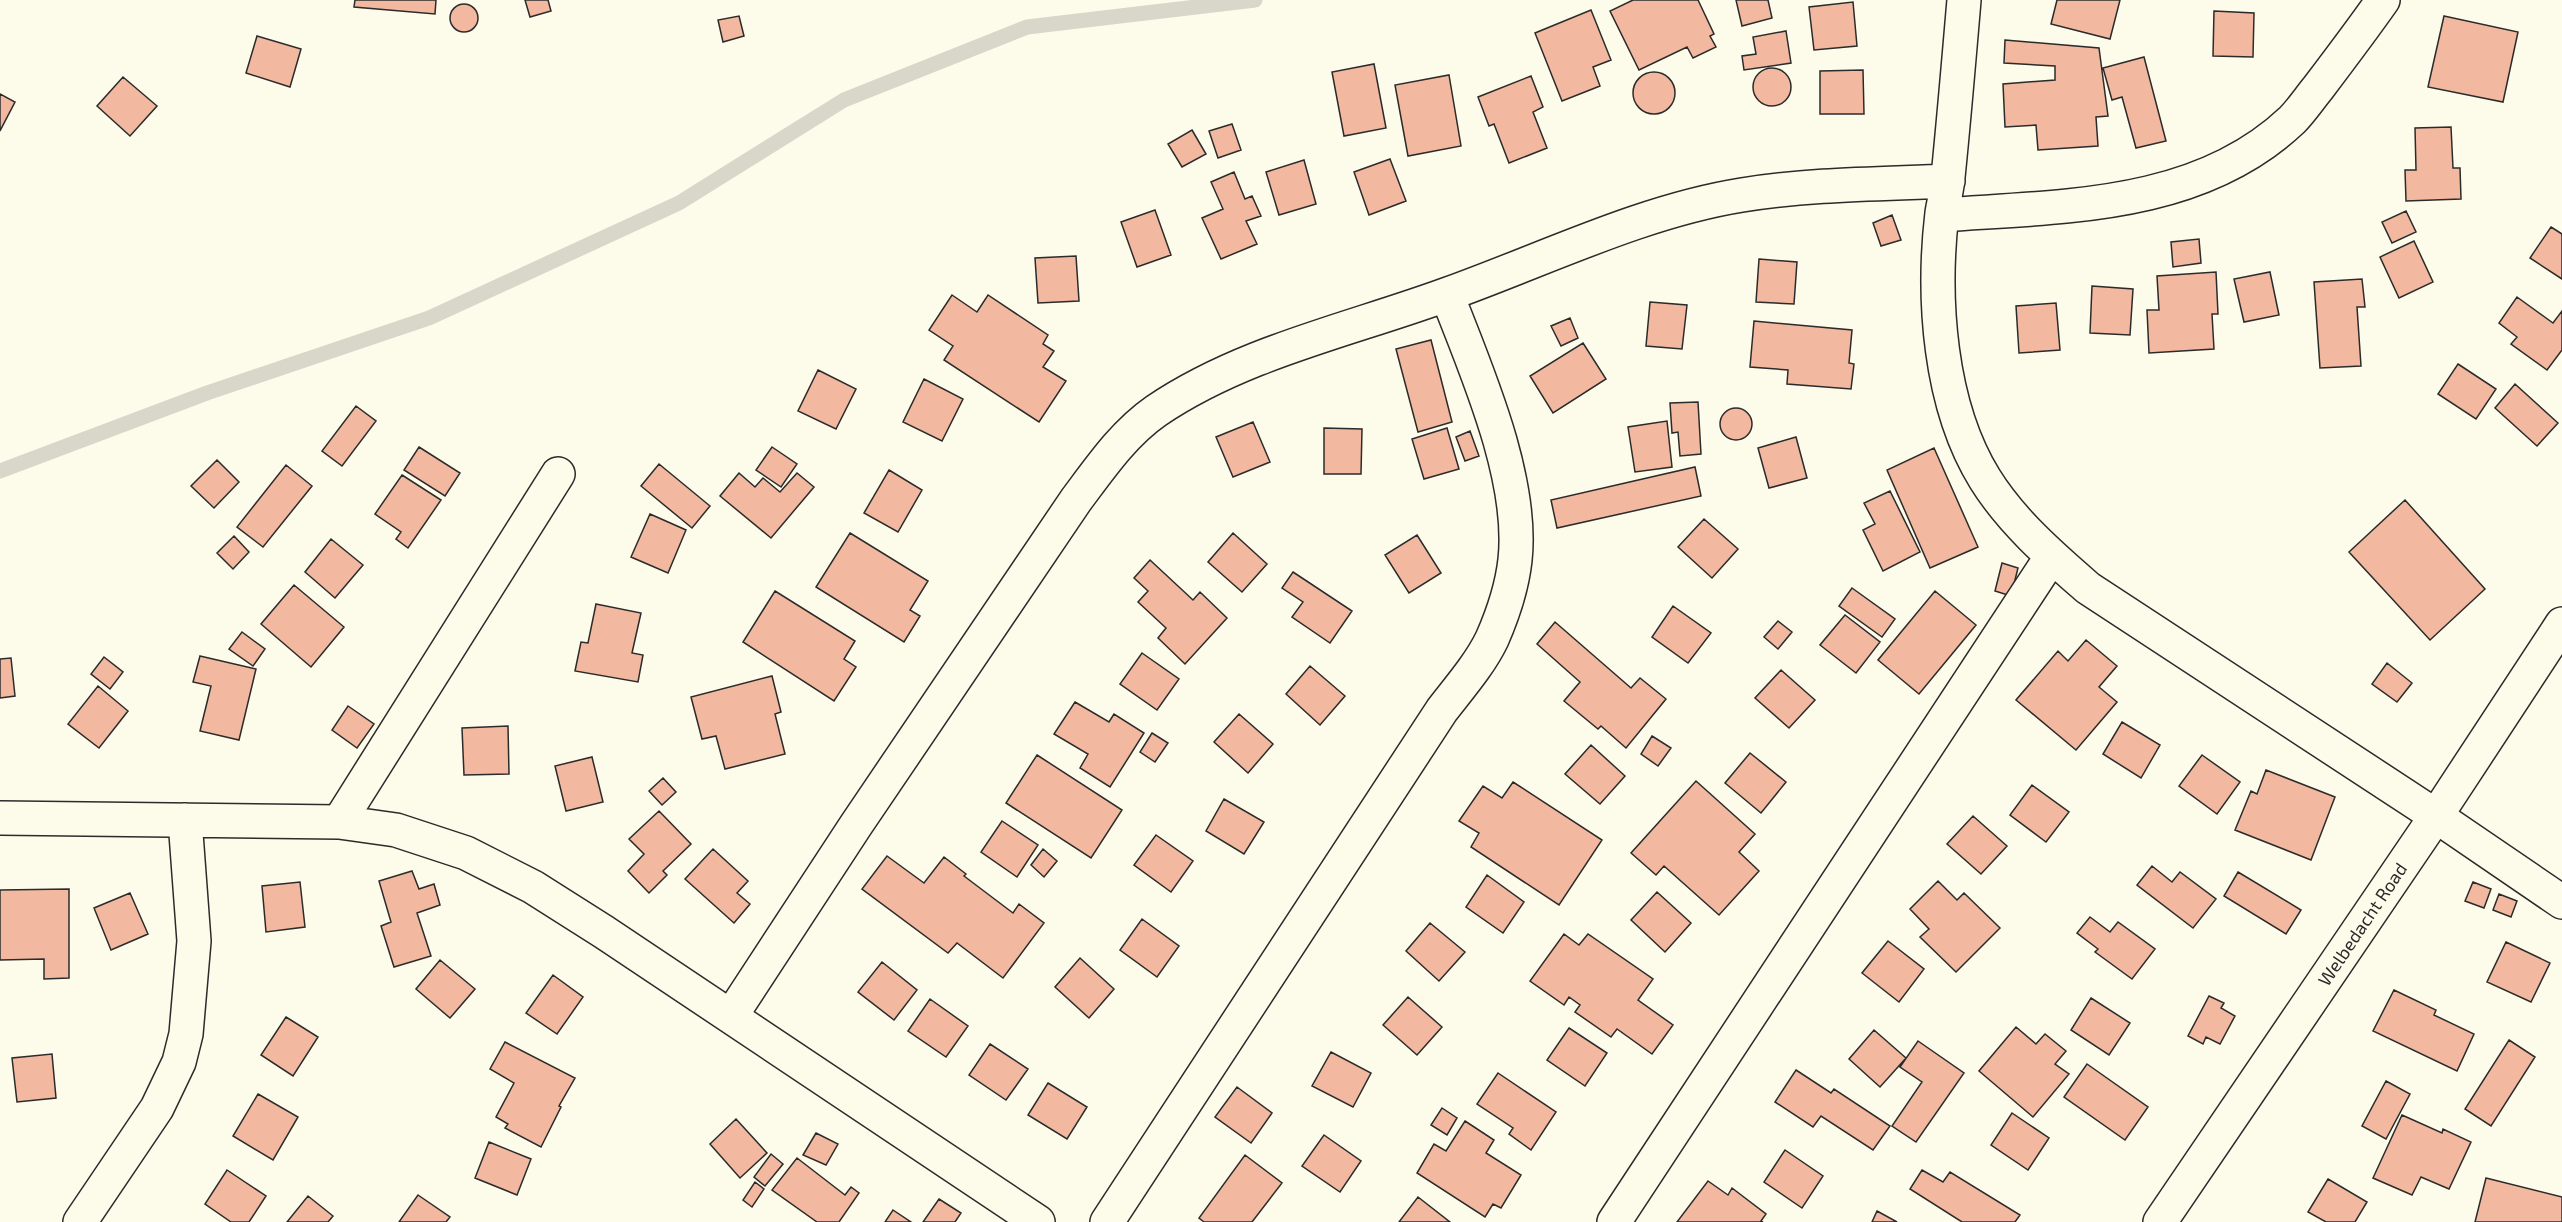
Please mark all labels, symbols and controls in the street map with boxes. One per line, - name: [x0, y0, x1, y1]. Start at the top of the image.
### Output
- street label: Welbedacht Road: [2313, 858, 2411, 990]

